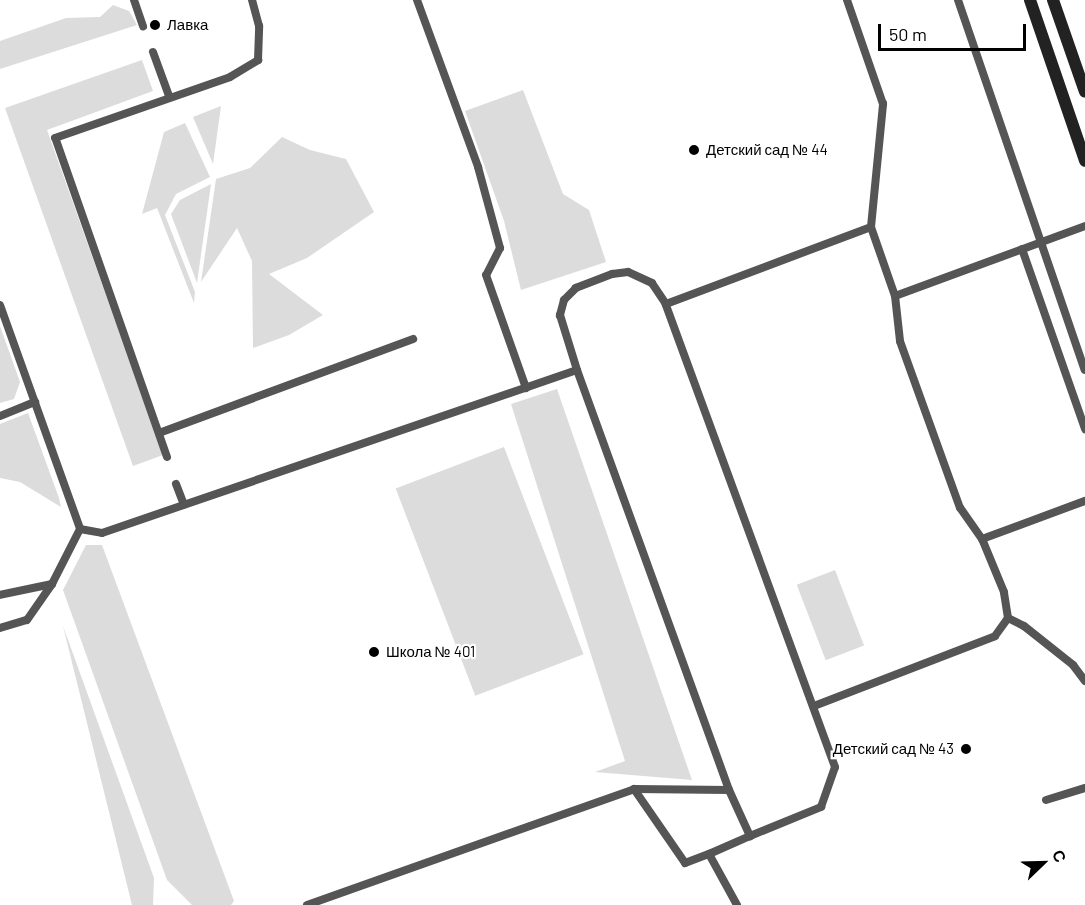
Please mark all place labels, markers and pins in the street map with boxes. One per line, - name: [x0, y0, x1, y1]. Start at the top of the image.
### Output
- place label: Лавка: [167, 16, 208, 34]
- marker: Лавка: [148, 18, 162, 32]
- place label: Детский сад № 44: [706, 141, 828, 159]
- marker: Детский сад № 44: [687, 143, 701, 157]
- place label: Школа № 401: [386, 643, 475, 661]
- marker: Школа № 401: [367, 645, 381, 659]
- place label: Детский сад № 43: [833, 740, 954, 758]
- marker: Детский сад № 43: [959, 742, 973, 756]

